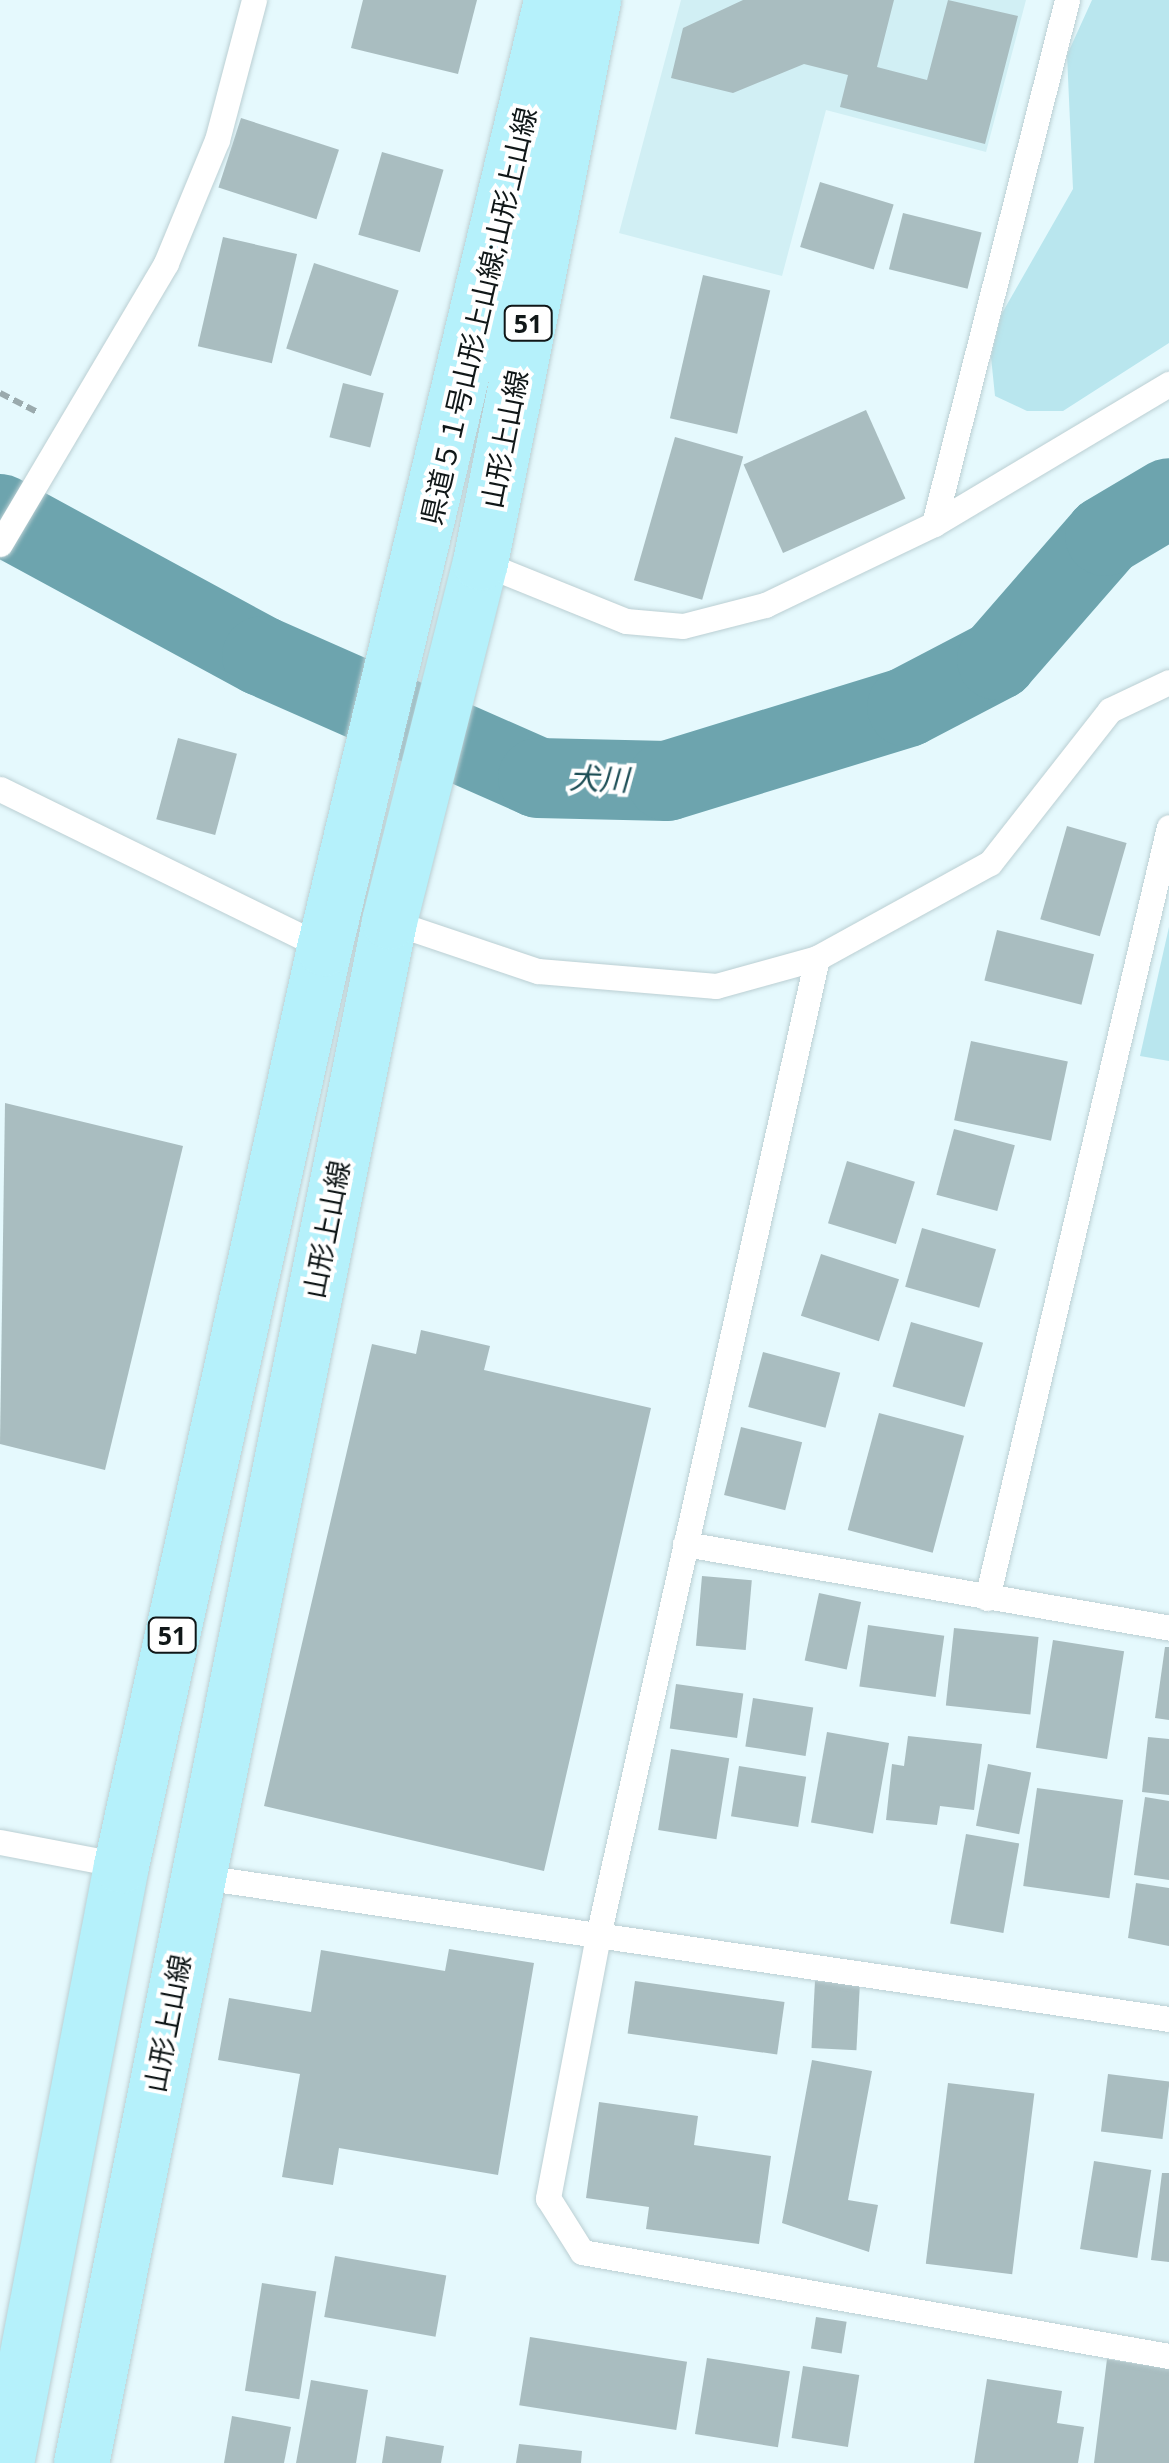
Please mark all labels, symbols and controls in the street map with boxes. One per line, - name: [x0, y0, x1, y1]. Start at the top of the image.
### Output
- street label: 県道５１号山形上山線;山形上山線: [414, 104, 542, 528]
- road number: 51: [503, 303, 553, 343]
- street label: 山形上山線: [474, 367, 534, 511]
- water label: 犬川: [568, 760, 630, 798]
- street label: 山形上山線: [296, 1157, 356, 1301]
- road number: 51: [147, 1615, 197, 1655]
- street label: 山形上山線: [137, 1951, 197, 2095]

